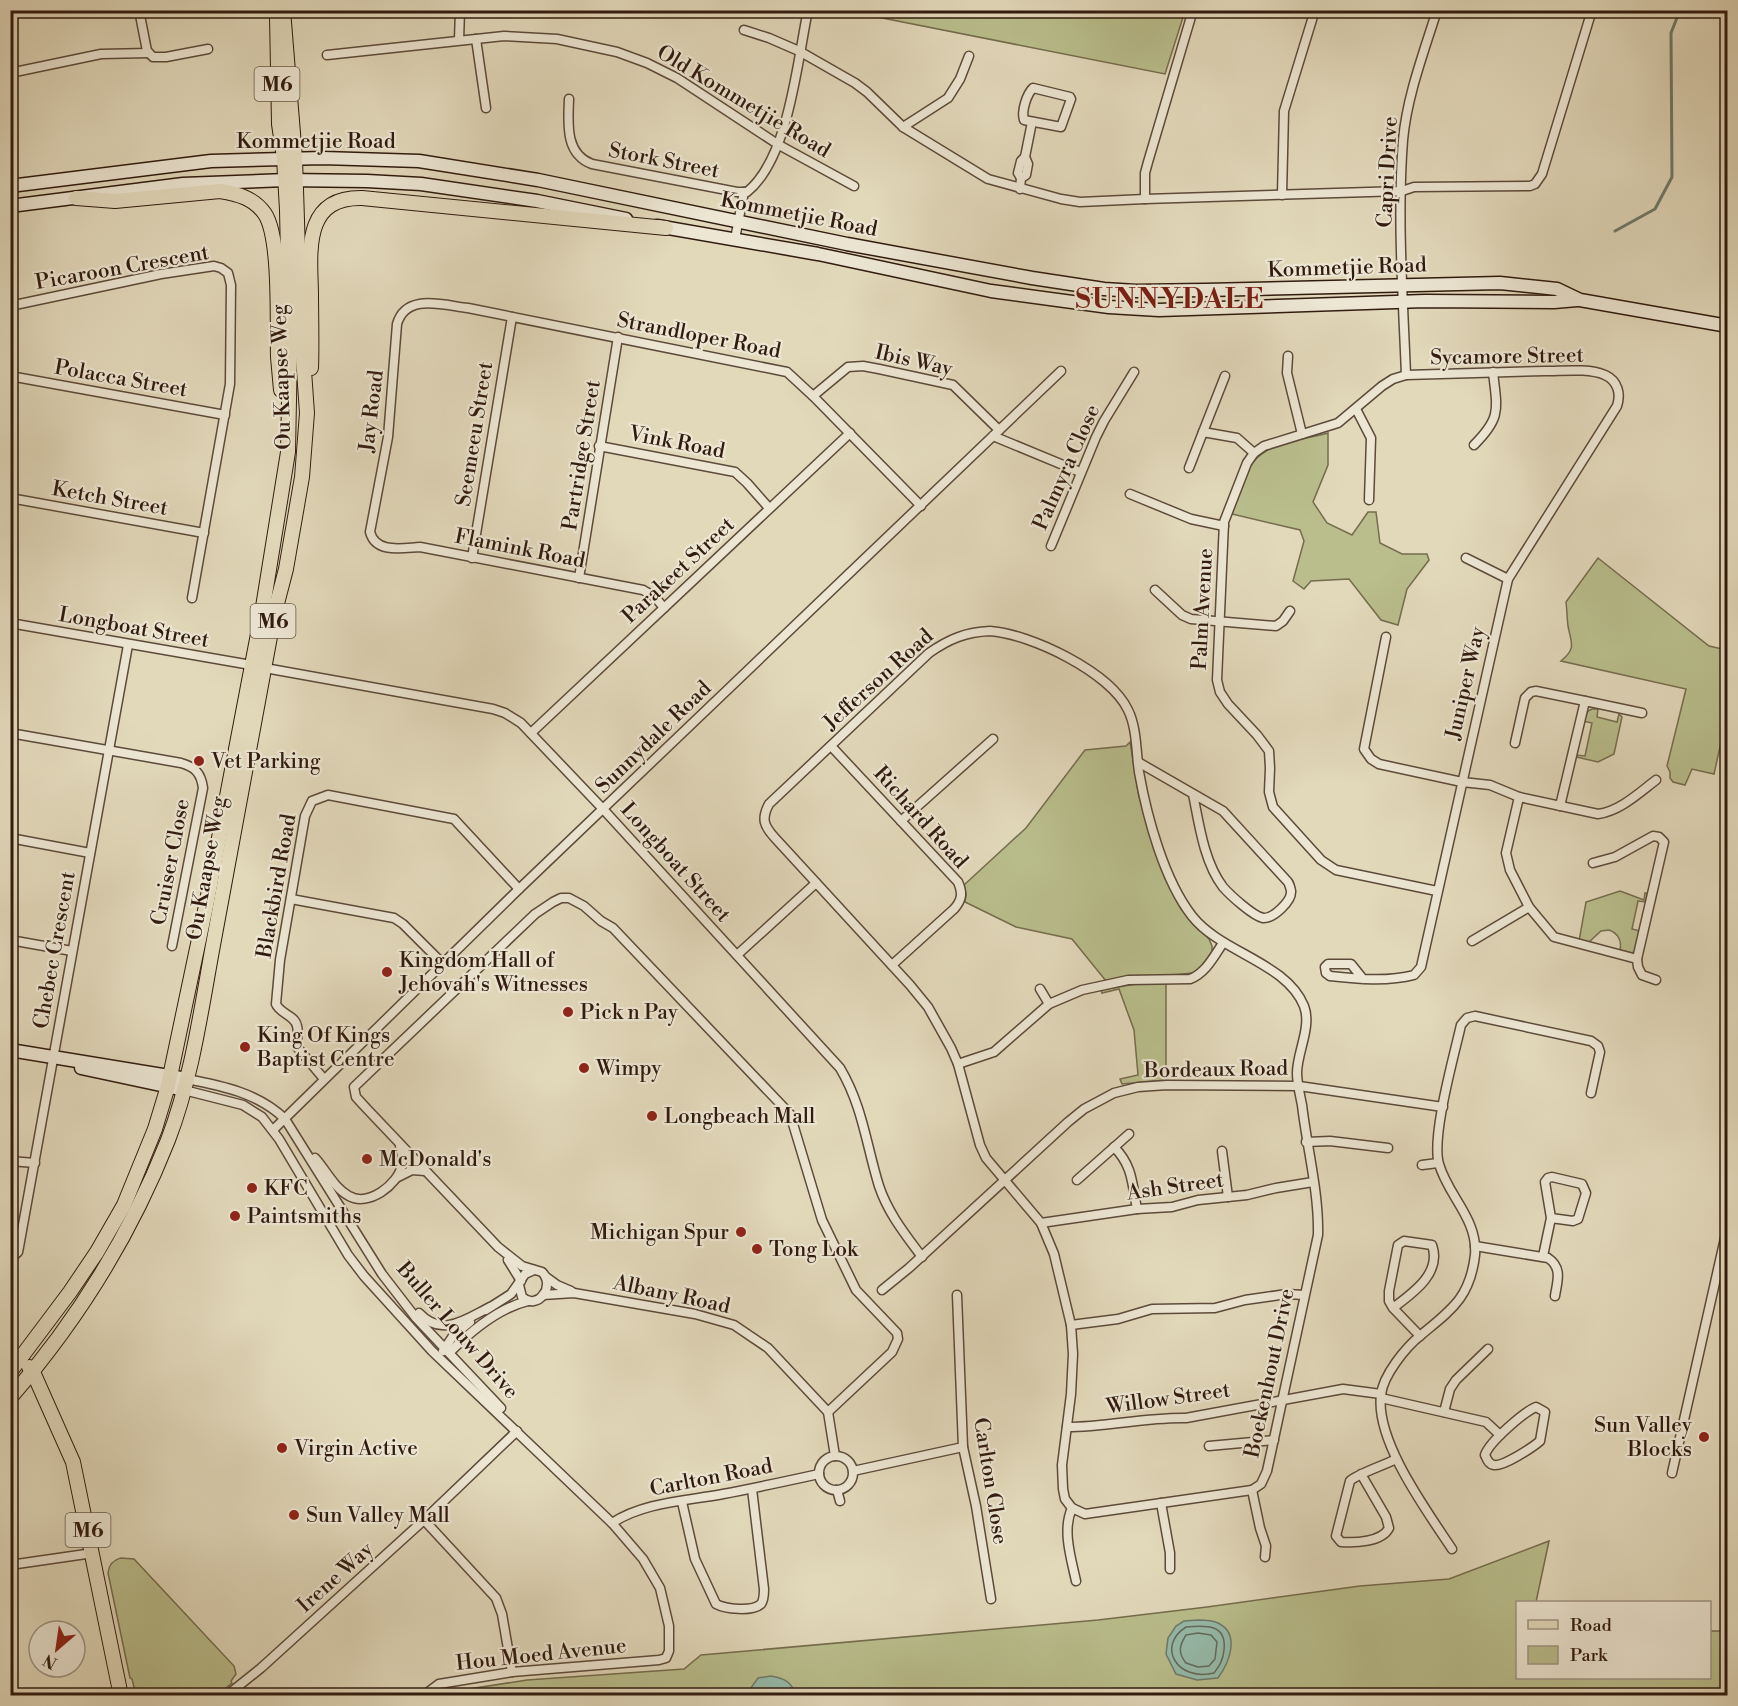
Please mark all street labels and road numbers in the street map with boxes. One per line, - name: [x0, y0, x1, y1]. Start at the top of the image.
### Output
- street label: Old Kommetjie Road: [652, 40, 835, 164]
- road number: M6: [254, 67, 300, 101]
- street label: Capri Drive: [1372, 116, 1404, 228]
- street label: Kommetjie Road: [236, 129, 396, 155]
- street label: Stork Street: [606, 138, 722, 185]
- street label: Kommetjie Road: [718, 187, 880, 243]
- street label: Picaroon Crescent: [33, 240, 212, 296]
- street label: Kommetjie Road: [1267, 252, 1427, 284]
- street label: Ou Kaapse Weg: [266, 304, 298, 450]
- street label: Strandloper Road: [615, 307, 783, 365]
- street label: Ibis Way: [872, 339, 956, 383]
- street label: Sycamore Street: [1430, 343, 1585, 371]
- street label: Polacca Street: [52, 354, 190, 404]
- street label: Seemeeu Street: [451, 359, 499, 508]
- street label: Jay Road: [354, 368, 390, 455]
- street label: Partridge Street: [557, 378, 607, 532]
- street label: Palmyra Close: [1028, 401, 1106, 534]
- street label: Vink Road: [626, 421, 727, 465]
- street label: Ketch Street: [50, 476, 170, 522]
- street label: Parakeet Street: [617, 512, 741, 629]
- street label: Flamink Road: [452, 524, 587, 574]
- street label: Palm Avenue: [1187, 547, 1219, 671]
- street label: Longboat Street: [57, 602, 212, 654]
- road number: M6: [250, 604, 296, 638]
- street label: Jefferson Road: [818, 624, 939, 737]
- street label: Juniper Way: [1440, 624, 1492, 743]
- street label: Sunnydale Road: [590, 676, 717, 800]
- street label: Richard Road: [867, 761, 973, 874]
- street label: Ou Kaapse Weg: [182, 794, 232, 942]
- street label: Cruiser Close: [146, 797, 196, 928]
- street label: Longboat Street: [615, 797, 736, 928]
- street label: Blackbird Road: [251, 812, 302, 961]
- street label: Chebec Crescent: [28, 869, 82, 1031]
- street label: Bordeaux Road: [1143, 1056, 1288, 1084]
- street label: Ash Street: [1124, 1167, 1226, 1207]
- street label: Buller Louw Drive: [390, 1256, 524, 1404]
- street label: Albany Road: [610, 1270, 733, 1320]
- street label: Boekenhout Drive: [1239, 1286, 1301, 1461]
- street label: Willow Street: [1104, 1377, 1232, 1421]
- street label: Carlton Close: [967, 1416, 1013, 1546]
- street label: Carlton Road: [648, 1453, 775, 1503]
- road number: M6: [66, 1513, 110, 1547]
- street label: Irene Way: [292, 1536, 380, 1619]
- street label: Hou Moed Avenue: [455, 1633, 628, 1677]

